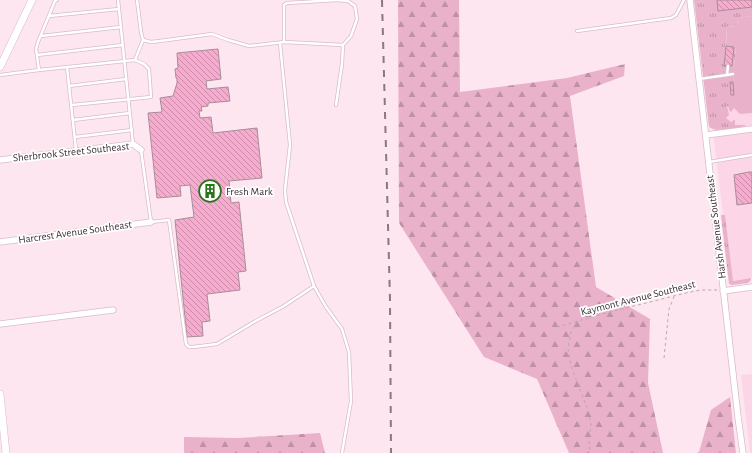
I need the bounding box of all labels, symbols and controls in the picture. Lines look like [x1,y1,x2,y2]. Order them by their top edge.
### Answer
street label: Sherbrook Street Southeast [12,140,130,164]
street label: Harsh Avenue Southeast [704,174,728,279]
building icon: Fresh Mark [197,178,223,204]
place label: Fresh Mark [226,186,273,197]
street label: Harcrest Avenue Southeast [17,218,133,245]
street label: Kaymont Avenue Southeast [580,278,697,318]

